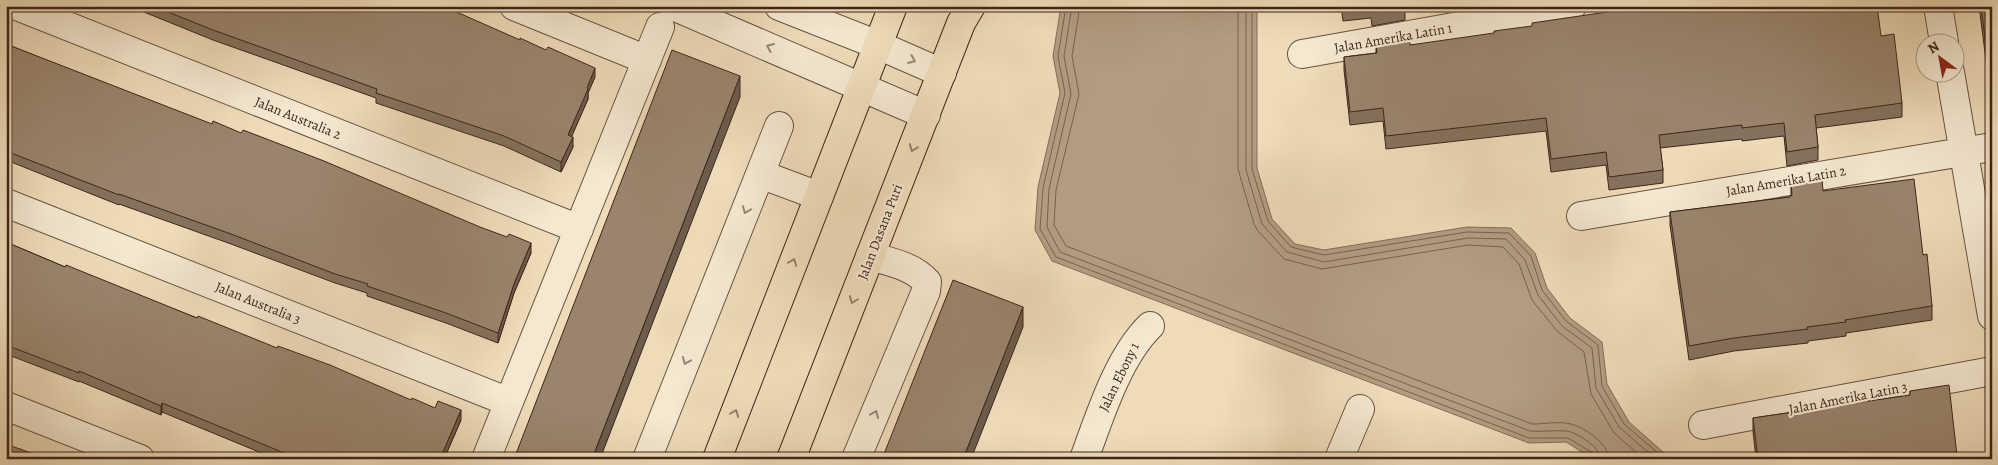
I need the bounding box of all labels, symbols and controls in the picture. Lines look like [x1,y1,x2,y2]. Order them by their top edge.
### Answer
street label: Jalan Amerika Latin 1 [1332,18,1454,58]
north arrow [1916,32,1966,82]
text: N [1924,37,1943,58]
one-way arrow [766,43,775,53]
one-way arrow [907,53,916,64]
street label: Jalan Australia 2 [252,92,344,144]
one-way arrow [908,144,918,152]
street label: Jalan Amerika Latin 2 [1725,161,1848,201]
street label: Jalan Dasana Puri [853,181,907,283]
one-way arrow [742,205,752,214]
one-way arrow [787,258,798,267]
street label: Jalan Australia 3 [212,277,304,329]
one-way arrow [849,295,859,303]
street label: Jalan Ebony 1 [1094,339,1144,415]
one-way arrow [682,356,692,365]
street label: Jalan Amerika Latin 3 [1787,377,1909,419]
one-way arrow [728,409,739,418]
one-way arrow [869,410,879,419]

